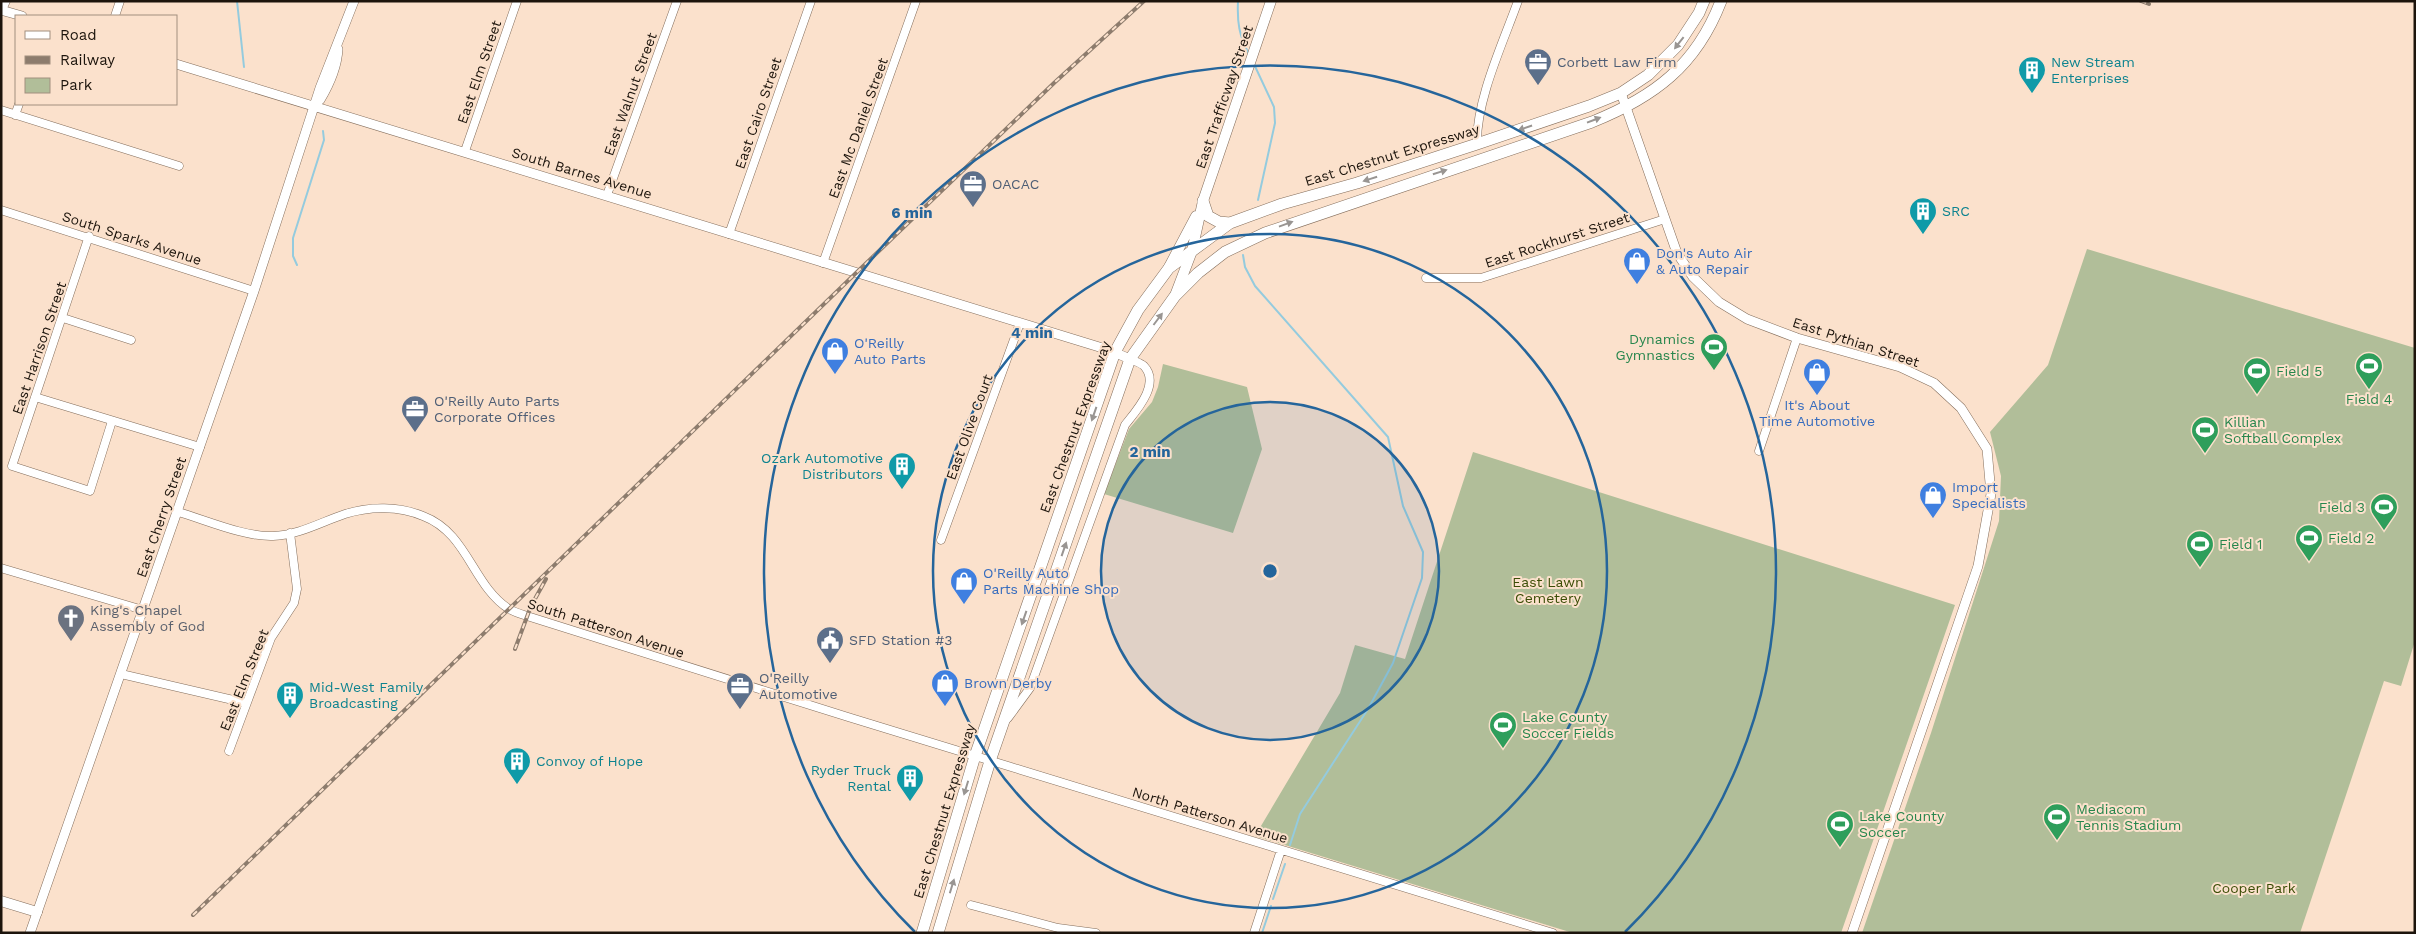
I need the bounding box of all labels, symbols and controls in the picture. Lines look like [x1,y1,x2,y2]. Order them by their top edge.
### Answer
legend [15,15,178,105]
street label: East Elm Street [454,18,504,126]
street label: East Trafficway Street [1192,23,1256,171]
text: Road [60,26,97,44]
street label: East Walnut Street [600,30,660,158]
one-way arrow [1674,36,1685,49]
office icon: Corbett Law Firm [1523,47,1553,86]
text: Railway [60,51,115,69]
place label: Corbett Law Firm [1557,54,1677,70]
place label: New Stream Enterprises [2051,54,2135,86]
street label: East Cairo Street [731,55,785,171]
street label: East Mc Daniel Street [825,55,891,201]
building icon: New Stream Enterprises [2017,55,2047,94]
text: Park [60,76,93,94]
one-way arrow [1587,116,1602,124]
street label: East Chestnut Expressway [1303,121,1482,189]
one-way arrow [1517,125,1532,132]
street label: South Barnes Avenue [510,144,654,202]
one-way arrow [1433,168,1448,176]
office icon: OACAC [958,169,988,208]
place label: OACAC [992,176,1039,192]
one-way arrow [1363,176,1378,183]
building icon: SRC [1908,196,1938,235]
place label: SRC [1942,203,1970,219]
text: 6 min [891,204,933,222]
street label: South Sparks Avenue [60,208,204,268]
street label: East Rockhurst Street [1483,209,1631,271]
one-way arrow [1279,220,1294,227]
place label: Don's Auto Air & Auto Repair [1656,245,1753,277]
shop icon: Don's Auto Air & Auto Repair [1622,246,1652,285]
street label: East Harrison Street [9,279,69,417]
one-way arrow [1153,312,1163,326]
street label: East Pythian Street [1791,314,1922,370]
text: 4 min [1011,324,1053,342]
place label: Dynamics Gymnastics [1616,331,1695,363]
sports icon: Dynamics Gymnastics [1699,332,1729,371]
place label: O'Reilly Auto Parts [854,335,926,367]
shop icon: O'Reilly Auto Parts [820,336,850,375]
street label: East Chestnut Expressway [1036,338,1114,515]
sports icon: Field 4 [2354,351,2384,390]
sports icon: Field 5 [2242,356,2272,395]
shop icon: It's About Time Automotive [1802,357,1832,396]
place label: Field 5 [2276,363,2322,379]
street label: East Olive Court [942,372,996,482]
place label: Field 4 [2346,391,2392,407]
place label: O'Reilly Auto Parts Corporate Offices [434,393,560,425]
office icon: O'Reilly Auto Parts Corporate Offices [400,394,430,433]
place label: It's About Time Automotive [1759,397,1875,429]
one-way arrow [1090,407,1097,422]
place label: Killian Softball Complex [2224,414,2341,446]
sports icon: Killian Softball Complex [2190,415,2220,454]
text: 2 min [1129,443,1171,461]
place label: Ozark Automotive Distributors [761,450,883,482]
building icon: Ozark Automotive Distributors [887,451,917,490]
street label: East Cherry Street [133,454,189,579]
place label: Import Specialists [1952,479,2026,511]
shop icon: Import Specialists [1918,480,1948,519]
sports icon: Field 3 [2369,492,2399,531]
place label: Field 3 [2319,499,2365,515]
sports icon: Field 2 [2294,523,2324,562]
sports icon: Field 1 [2185,529,2215,568]
place label: Field 2 [2328,530,2374,546]
place label: Field 1 [2219,536,2262,552]
one-way arrow [1060,541,1068,556]
centre of rings [1261,562,1279,580]
place label: O'Reilly Auto Parts Machine Shop [983,565,1119,597]
shop icon: O'Reilly Auto Parts Machine Shop [949,566,979,605]
park label: East Lawn Cemetery [1512,574,1584,606]
street label: South Patterson Avenue [526,595,686,661]
place label: King's Chapel Assembly of God [90,602,205,634]
church icon: King's Chapel Assembly of God [56,603,86,642]
one-way arrow [1019,610,1027,625]
public building icon: SFD Station #3 [815,625,845,664]
street label: East Elm Street [216,627,272,733]
place label: SFD Station #3 [849,632,952,648]
shop icon: Brown Derby [930,668,960,707]
place label: O'Reilly Automotive [759,670,838,702]
office icon: O'Reilly Automotive [725,671,755,710]
place label: Brown Derby [964,675,1052,691]
place label: Mid-West Family Broadcasting [309,679,424,711]
building icon: Mid-West Family Broadcasting [275,680,305,719]
place label: Lake County Soccer Fields [1522,709,1614,741]
sports icon: Lake County Soccer Fields [1488,710,1518,749]
street label: East Chestnut Expressway [910,721,978,900]
building icon: Convoy of Hope [502,746,532,785]
place label: Convoy of Hope [536,753,643,769]
place label: Ryder Truck Rental [811,762,892,794]
building icon: Ryder Truck Rental [895,763,925,802]
one-way arrow [961,781,969,796]
street label: North Patterson Avenue [1130,784,1290,846]
place label: Mediacom Tennis Stadium [2076,801,2181,833]
sports icon: Mediacom Tennis Stadium [2042,802,2072,841]
place label: Lake County Soccer [1859,808,1945,840]
sports icon: Lake County Soccer [1825,809,1855,848]
one-way arrow [949,878,957,893]
park label: Cooper Park [2212,880,2296,896]

